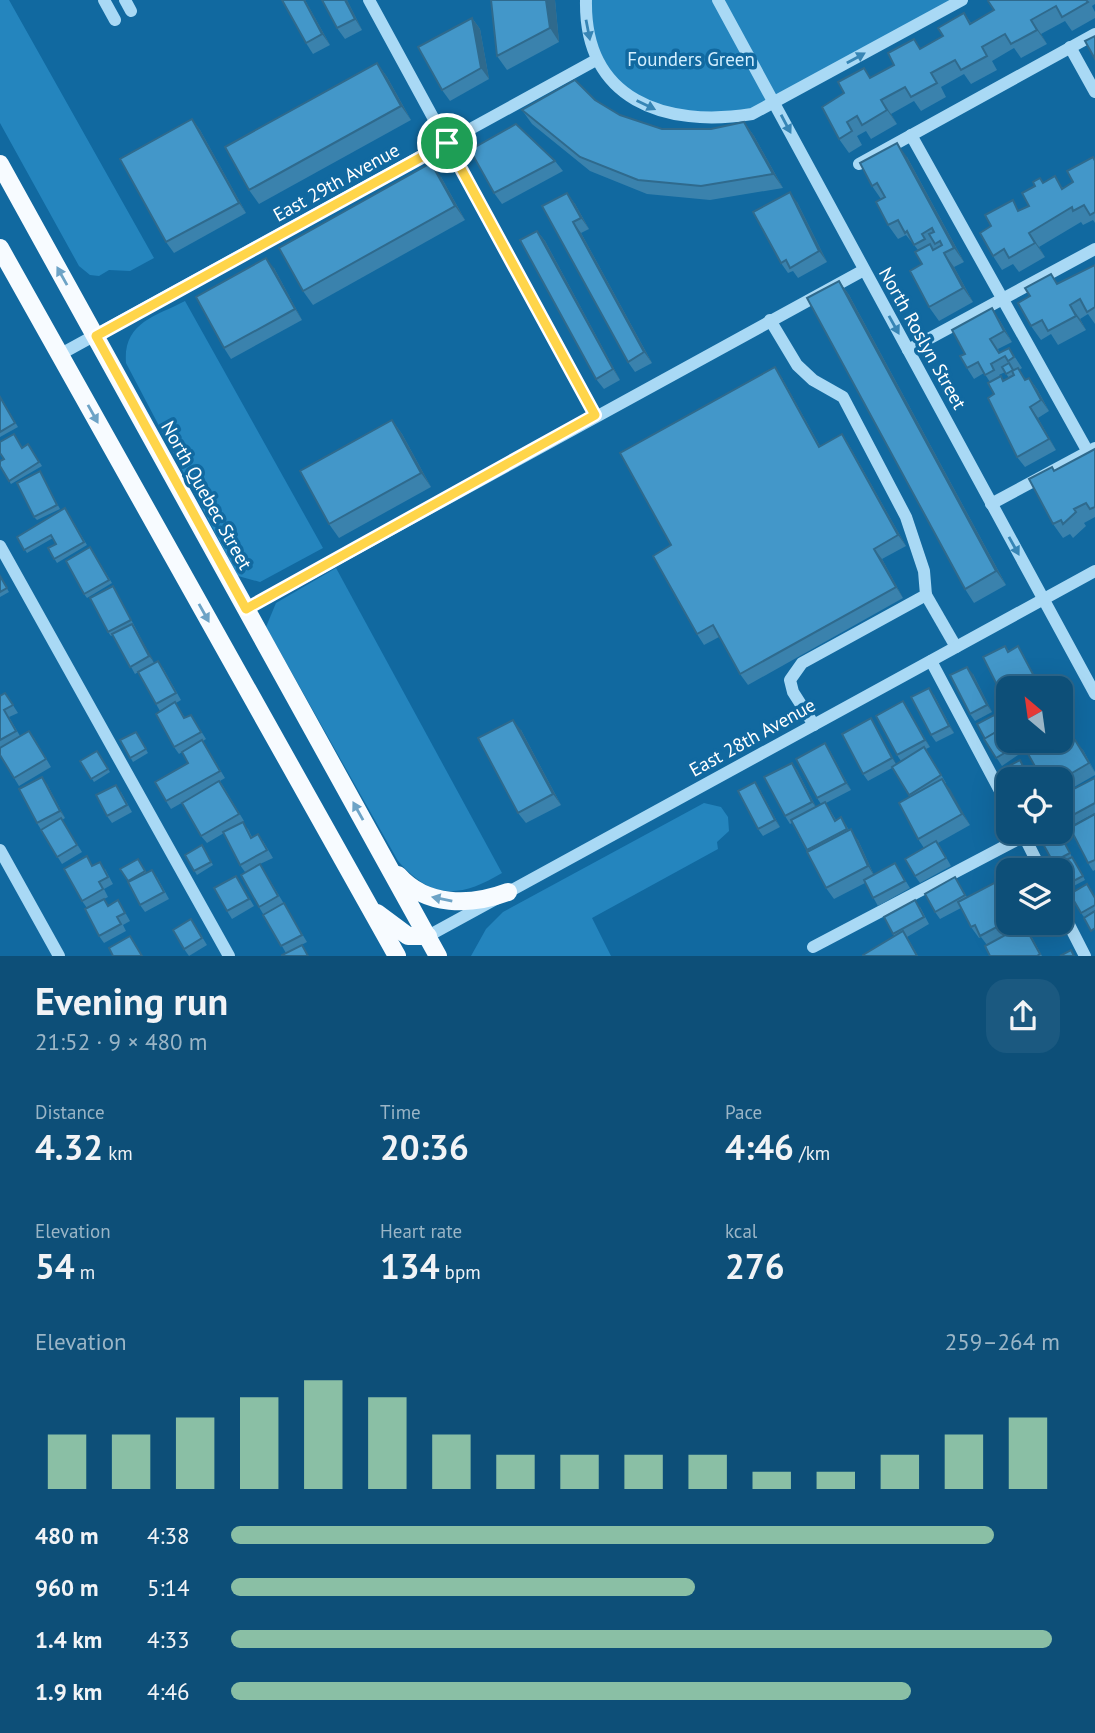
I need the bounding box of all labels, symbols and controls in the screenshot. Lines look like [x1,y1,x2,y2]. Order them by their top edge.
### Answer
one-way arrow [583,19,594,41]
park label: Founders Green [627,47,755,71]
one-way arrow [846,52,866,64]
one-way arrow [636,98,656,110]
pin [417,113,477,173]
one-way arrow [780,115,792,135]
icon: arrive [428,124,466,162]
street label: East 29th Avenue [269,137,403,227]
street label: North Roslyn Street [874,263,972,414]
one-way arrow [56,267,68,286]
one-way arrow [888,315,900,335]
one-way arrow [87,405,99,424]
street label: North Quebec Street [156,416,258,574]
one-way arrow [1008,537,1020,556]
one-way arrow [198,603,210,623]
north arrow [996,676,1073,752]
map controls [996,676,1073,935]
street label: East 28th Avenue [685,692,819,782]
button: locate [996,767,1073,844]
one-way arrow [352,801,364,820]
button: layers [996,858,1073,935]
one-way arrow [431,893,453,904]
text: Evening run [35,976,228,1025]
button: share [986,979,1060,1053]
text: 21:52 · 9 × 480 m [35,1027,207,1056]
text: Distance [35,1100,105,1124]
text: Time [380,1100,421,1124]
text: Pace [725,1100,762,1124]
text: 4.32 [35,1124,103,1170]
text: 20:36 [380,1124,469,1170]
text: 4:46 [725,1124,794,1170]
text: km [103,1141,133,1165]
text: /km [794,1141,830,1165]
text: Elevation [35,1219,111,1243]
text: Heart rate [380,1219,462,1243]
text: kcal [725,1219,757,1243]
text: 54 [35,1243,75,1289]
text: 134 [380,1243,440,1289]
text: 276 [725,1243,785,1289]
text: m [75,1260,95,1284]
text: bpm [440,1260,481,1284]
text: Elevation [35,1327,127,1356]
text: 259–264 m [945,1327,1060,1356]
text: 480 m [35,1521,98,1550]
text: 4:38 [147,1521,190,1550]
text: 960 m [35,1573,98,1602]
text: 5:14 [147,1573,190,1602]
text: 1.4 km [35,1625,102,1654]
text: 4:33 [147,1625,190,1654]
text: 1.9 km [35,1677,102,1706]
text: 4:46 [147,1677,190,1706]

